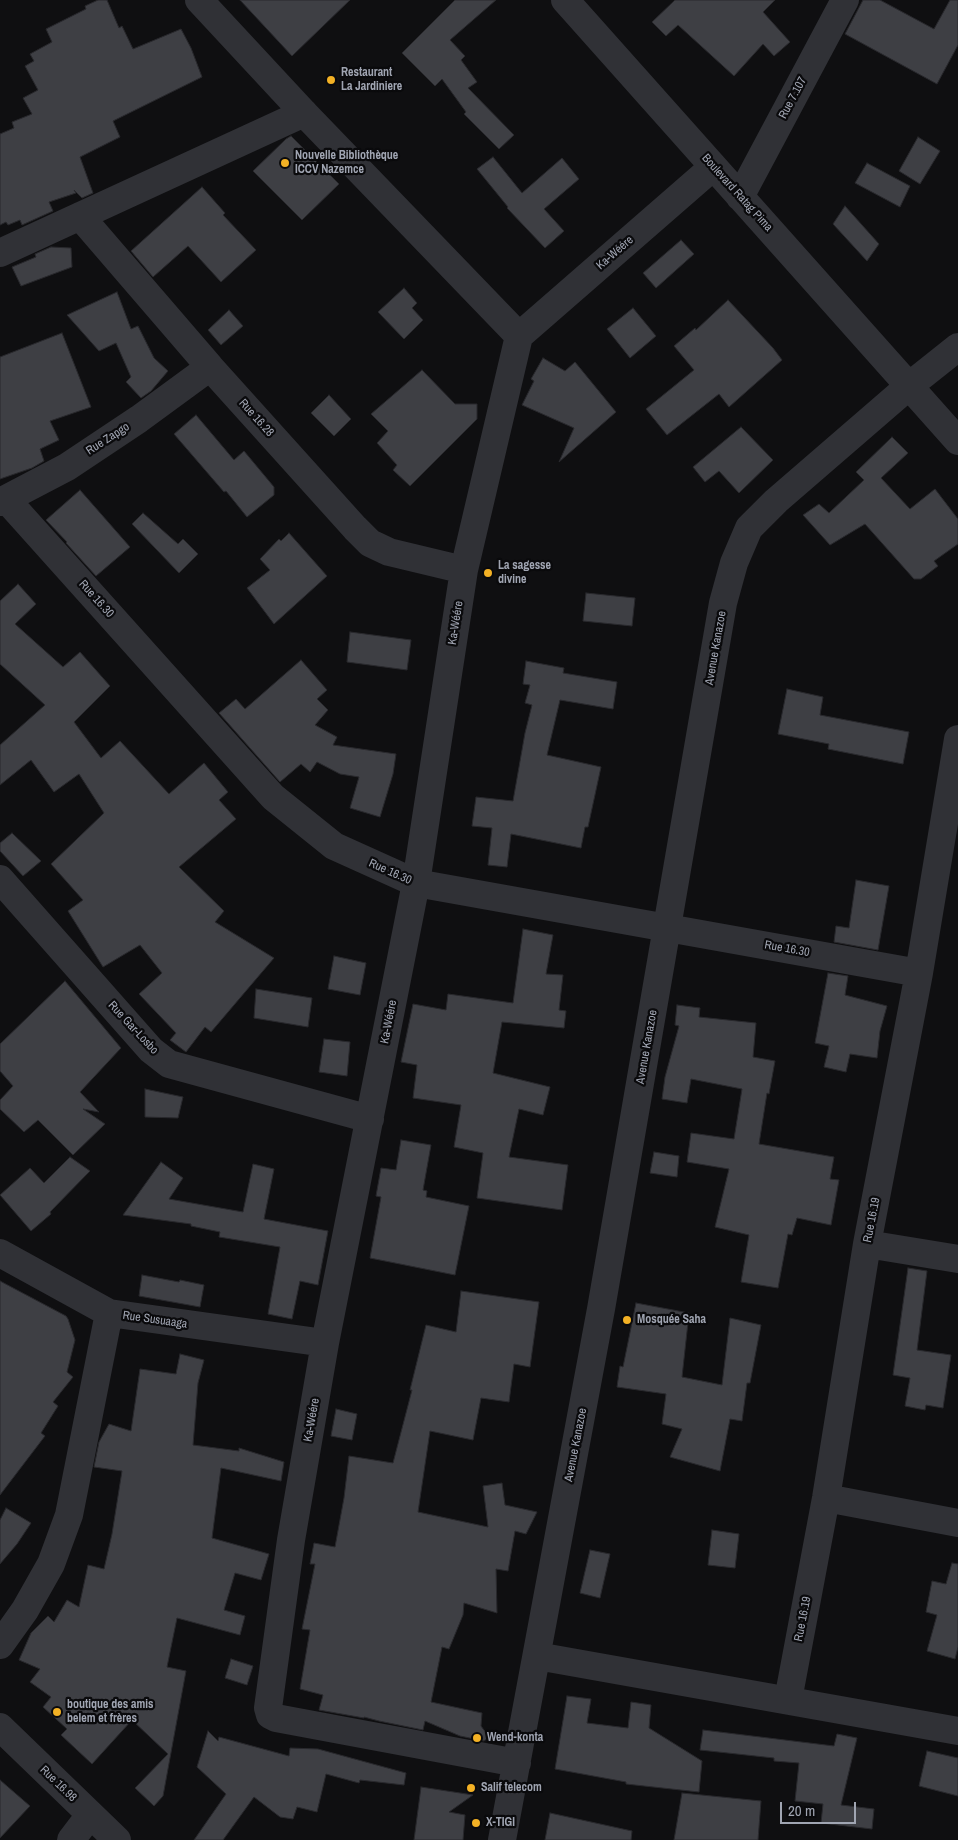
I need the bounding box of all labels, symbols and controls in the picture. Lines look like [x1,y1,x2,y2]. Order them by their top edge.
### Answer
place label: Restaurant La Jardiniere [341,66,402,94]
marker: Restaurant La Jardiniere [325,74,337,86]
street label: Rue 7.107 [776,75,810,121]
place label: Nouvelle Bibliothèque ICCV Nazemce [295,149,398,177]
street label: Boulevard Ratag Pima [699,151,775,235]
marker: Nouvelle Bibliothèque ICCV Nazemce [279,157,291,169]
street label: Ka-Wéére [594,233,636,273]
street label: Rue 16.28 [235,396,277,440]
street label: Rue Zapgo [84,420,132,458]
place label: La sagesse divine [498,559,551,587]
marker: La sagesse divine [482,567,494,579]
street label: Rue 16.30 [75,577,117,621]
street label: Ka-Wéére [445,600,467,646]
street label: Avenue Kanazoe [702,610,730,686]
street label: Rue 16.30 [366,856,414,888]
street label: Rue 16.30 [763,938,811,960]
street label: Rue Gar-Losbo [105,998,161,1058]
street label: Ka-Wéére [378,999,400,1045]
street label: Avenue Kanazoe [633,1009,661,1085]
street label: Rue 16.19 [861,1196,883,1244]
street label: Rue Susuaaga [122,1308,188,1332]
place label: Mosquée Saha [637,1313,706,1327]
marker: Mosquée Saha [621,1314,633,1326]
street label: Ka-Wéére [301,1397,323,1443]
street label: Avenue Kanazoe [562,1407,590,1483]
street label: Rue 16.19 [792,1595,814,1643]
place label: boutique des amis belem et frères [67,1698,153,1726]
marker: boutique des amis belem et frères [51,1706,63,1718]
place label: Wend-konta [487,1731,543,1745]
marker: Wend-konta [471,1732,483,1744]
street label: Rue 16.98 [37,1763,79,1805]
place label: Salif telecom [481,1781,542,1795]
marker: Salif telecom [465,1782,477,1794]
scale bar [783,1792,859,1824]
text: 20 m [788,1800,815,1821]
place label: X-TIGI [486,1816,515,1830]
marker: X-TIGI [470,1817,482,1829]

